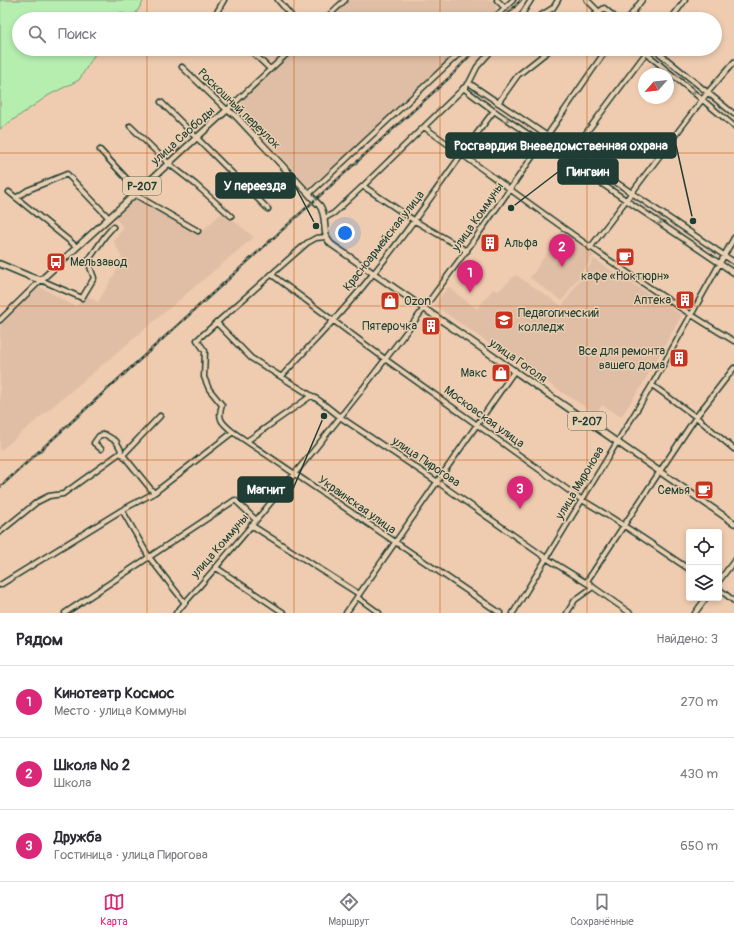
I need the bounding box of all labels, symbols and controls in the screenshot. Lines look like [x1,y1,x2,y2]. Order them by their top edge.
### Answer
search box [12,12,722,56]
icon: search [26,23,48,45]
text: Поиск [58,25,97,44]
street label: Роскошный переулок [194,66,284,152]
north arrow [638,68,674,104]
one-way arrow [688,87,696,94]
street label: улица Свободы [147,103,218,169]
one-way arrow [502,114,509,122]
callout: Росгвардия Вневедомственная охрана [446,133,676,158]
text: Росгвардия Вневедомственная охрана [454,138,668,154]
callout: Пингвин [558,159,618,184]
text: Пингвин [566,164,610,180]
callout: У переезда [216,173,295,198]
road number: Р-207 [123,177,161,195]
text: У переезда [224,178,286,194]
street label: улица Коммуны [448,180,507,255]
street label: Красноармейская улица [340,187,428,294]
one-way arrow [655,217,662,225]
your location [335,223,355,243]
building icon: Альфа [479,232,501,254]
pin: 2 [549,234,575,267]
place label: Альфа [504,236,538,251]
cafe icon: кафе «Ноктюрн» [614,246,636,268]
bus stop icon: Мельзавод [45,251,67,273]
place label: Мельзавод [70,255,128,270]
pin: 1 [457,260,483,293]
place label: кафе «Ноктюрн» [581,269,669,284]
building icon: Аптека [674,289,696,311]
shop icon: Ozon [379,290,401,312]
place label: Аптека [633,293,671,308]
place label: Ozon [404,294,431,309]
place label: Педагогический колледж [518,306,599,335]
school or university icon: Педагогический колледж [493,309,515,331]
building icon: Пятерочка [420,315,442,337]
place label: Пятерочка [362,319,417,334]
street label: улица Гоголя [485,335,550,387]
place label: Все для ремонта вашего дома [578,344,665,373]
building icon: Все для ремонта вашего дома [668,347,690,369]
shop icon: Макс [490,362,512,384]
place label: Макс [460,366,487,381]
street label: Московская улица [441,383,527,451]
road number: Р-207 [568,412,606,430]
street label: улица Пирогова [388,433,463,491]
street label: улица Миронова [552,443,608,523]
street label: Украинская улица [315,472,399,538]
pin: 3 [507,476,533,509]
callout: Магнит [238,477,293,502]
cafe icon: Семья [693,479,715,501]
text: Магнит [247,482,286,498]
place label: Семья [658,483,690,498]
street label: улица Коммуны [187,511,252,582]
map controls [686,529,722,601]
button: locate [686,529,722,565]
button: layers [686,565,722,601]
text: Рядом [16,629,63,650]
text: Найдено: 3 [656,631,718,647]
text: Кинотеатр Космос [54,684,174,703]
text: 1 [26,694,32,710]
text: 270 m [681,694,718,710]
text: Место · улица Коммуны [54,703,187,719]
text: Школа № 2 [54,756,130,775]
text: 2 [25,766,33,782]
text: 430 m [680,766,718,782]
text: Школа [54,775,91,791]
text: Дружба [54,828,102,847]
text: 3 [25,838,33,854]
text: 650 m [680,838,718,854]
text: Гостиница · улица Пирогова [54,847,208,863]
tab: Карта [100,891,128,928]
tab: Маршрут [328,891,370,928]
tab: Сохранённые [570,891,634,928]

